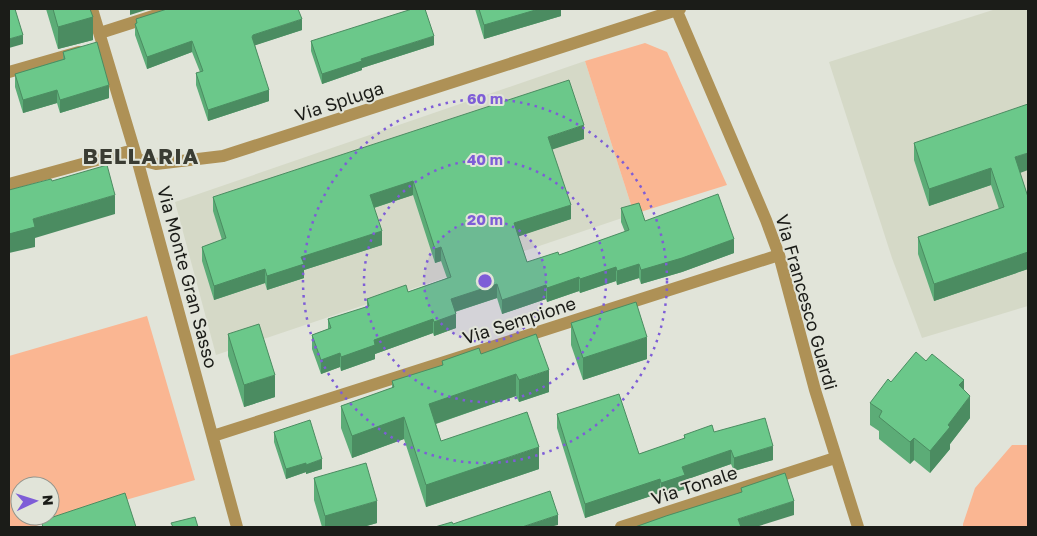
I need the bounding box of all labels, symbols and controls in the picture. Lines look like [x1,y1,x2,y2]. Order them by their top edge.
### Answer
street label: Via Spluga [292,76,386,126]
text: 60 m [467,89,503,107]
district label: BELLARIA [83,142,199,169]
text: 40 m [467,150,503,168]
street label: Via Monte Gran Sasso [153,183,223,371]
text: 20 m [467,210,503,228]
street label: Via Francesco Guardi [771,212,843,392]
centre of rings [476,272,494,290]
street label: Via Sempione [460,291,578,349]
street label: Via Tonale [648,461,740,509]
north arrow [10,476,60,526]
text: N [40,494,57,506]

